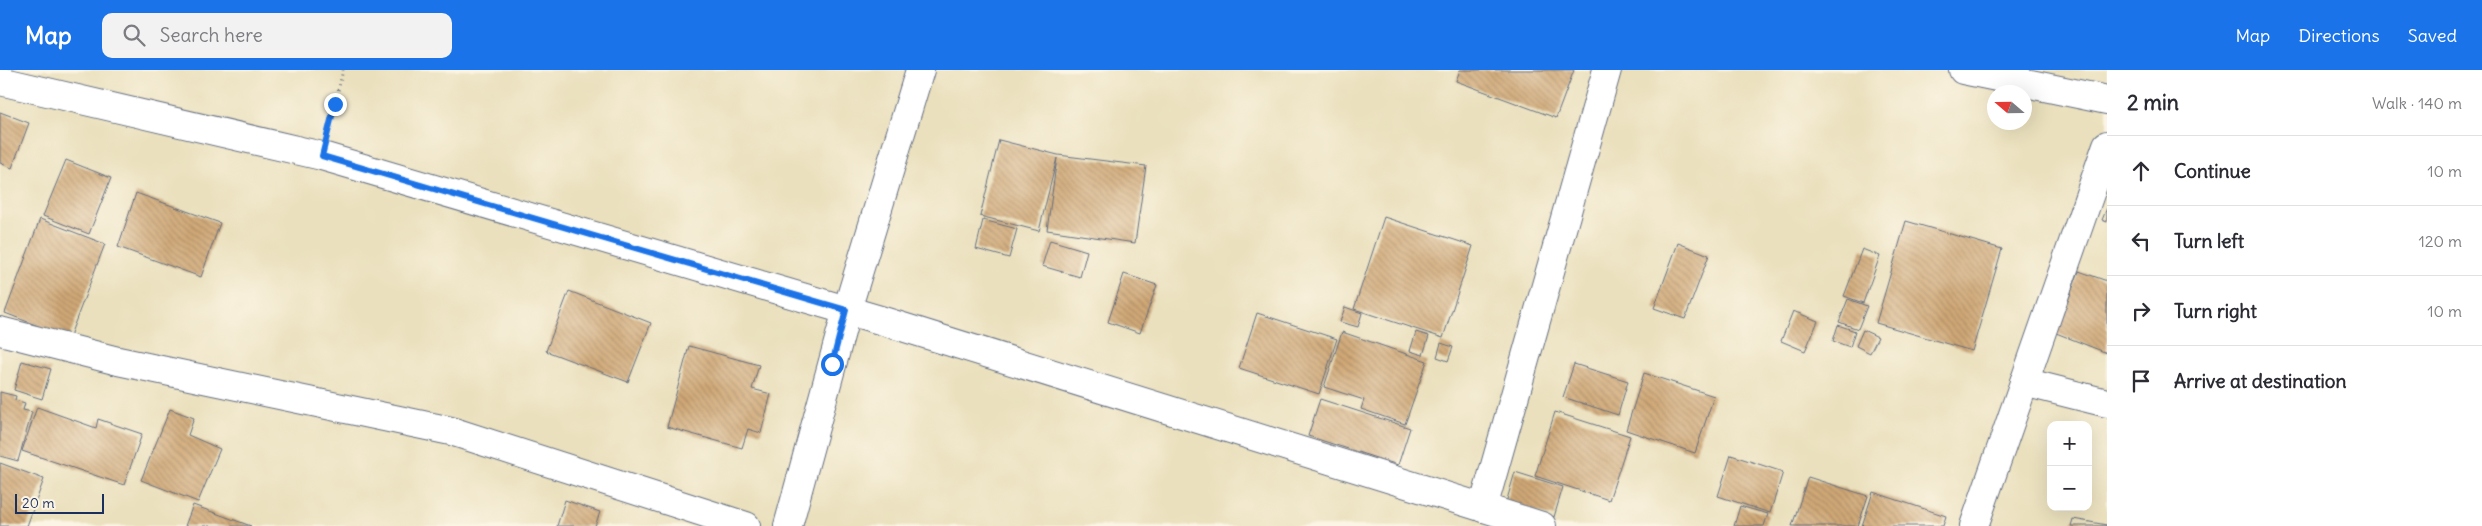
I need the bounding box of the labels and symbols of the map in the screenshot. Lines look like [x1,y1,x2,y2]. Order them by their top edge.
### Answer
north arrow [1987,85,2032,130]
route end [324,93,347,116]
route start [821,353,844,376]
scale bar [15,491,104,514]

